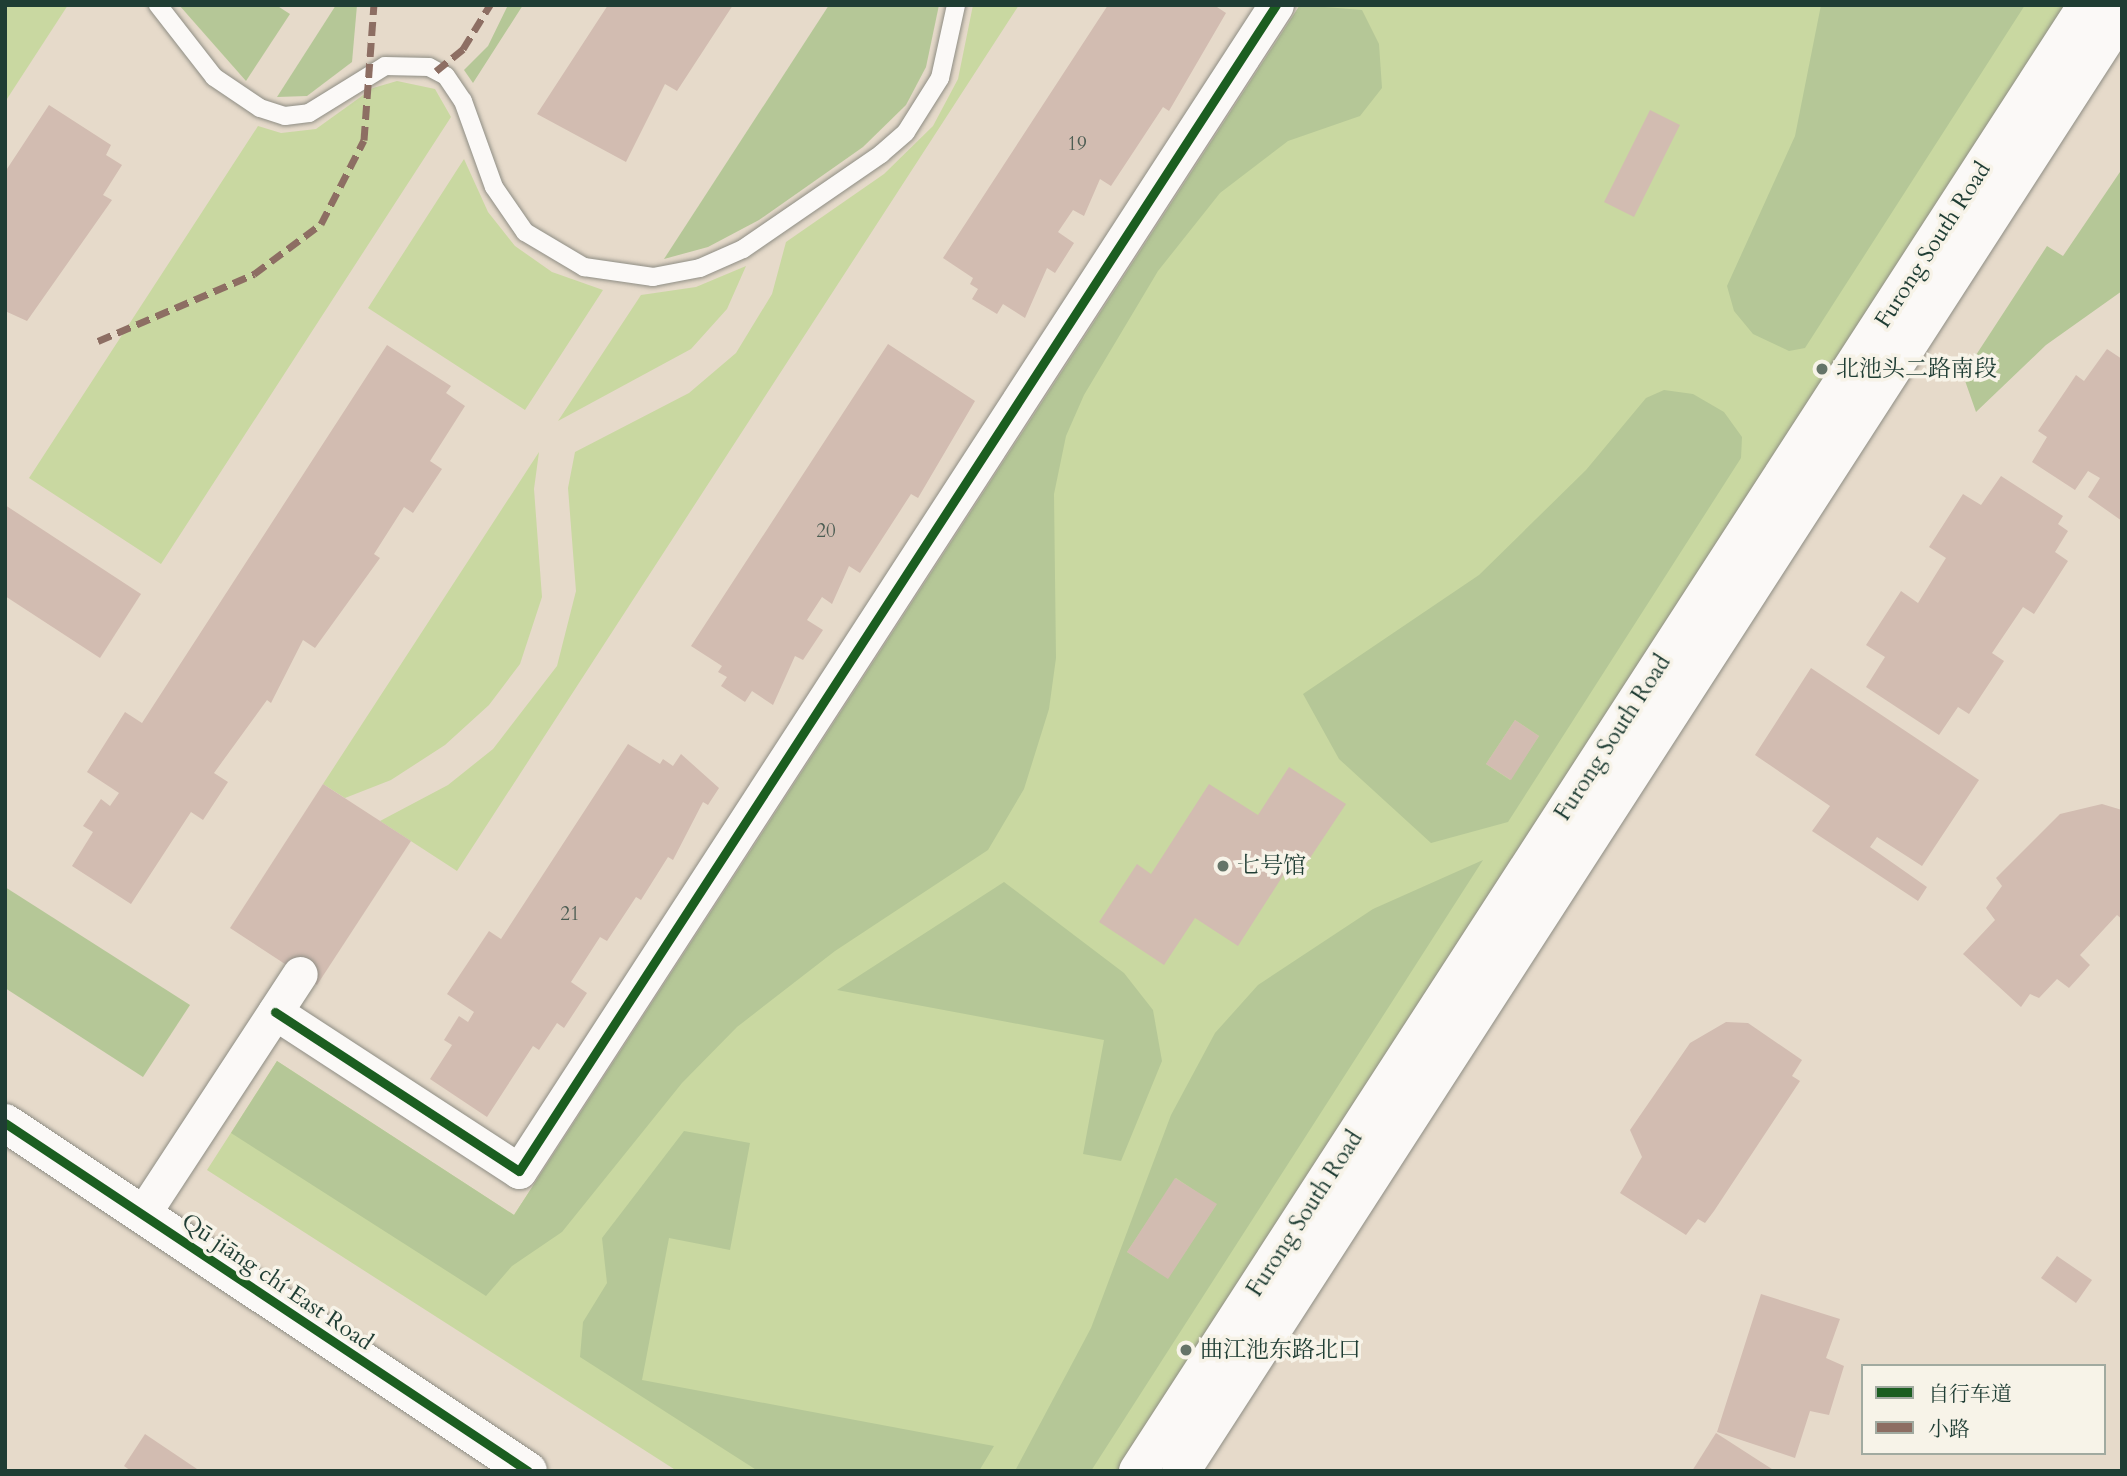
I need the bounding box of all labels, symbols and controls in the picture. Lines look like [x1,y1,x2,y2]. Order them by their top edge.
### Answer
house number: 19 [1067,134,1087,156]
street label: Furong South Road [1869,157,1997,333]
place label: 北池头二路南段 [1836,355,1997,383]
marker: 北池头二路南段 [1814,361,1830,377]
house number: 20 [816,521,836,543]
street label: Furong South Road [1549,650,1677,826]
place label: 七号馆 [1237,852,1306,880]
marker: 七号馆 [1215,858,1231,874]
house number: 21 [560,904,580,926]
street label: Furong South Road [1241,1126,1369,1302]
street label: Qū jiāng chí East Road [176,1208,378,1356]
place label: 曲江池东路北口 [1200,1336,1361,1364]
marker: 曲江池东路北口 [1178,1342,1194,1358]
legend [1861,1364,2106,1455]
text: 自行车道 [1928,1380,2012,1409]
text: 小路 [1928,1415,1970,1444]

